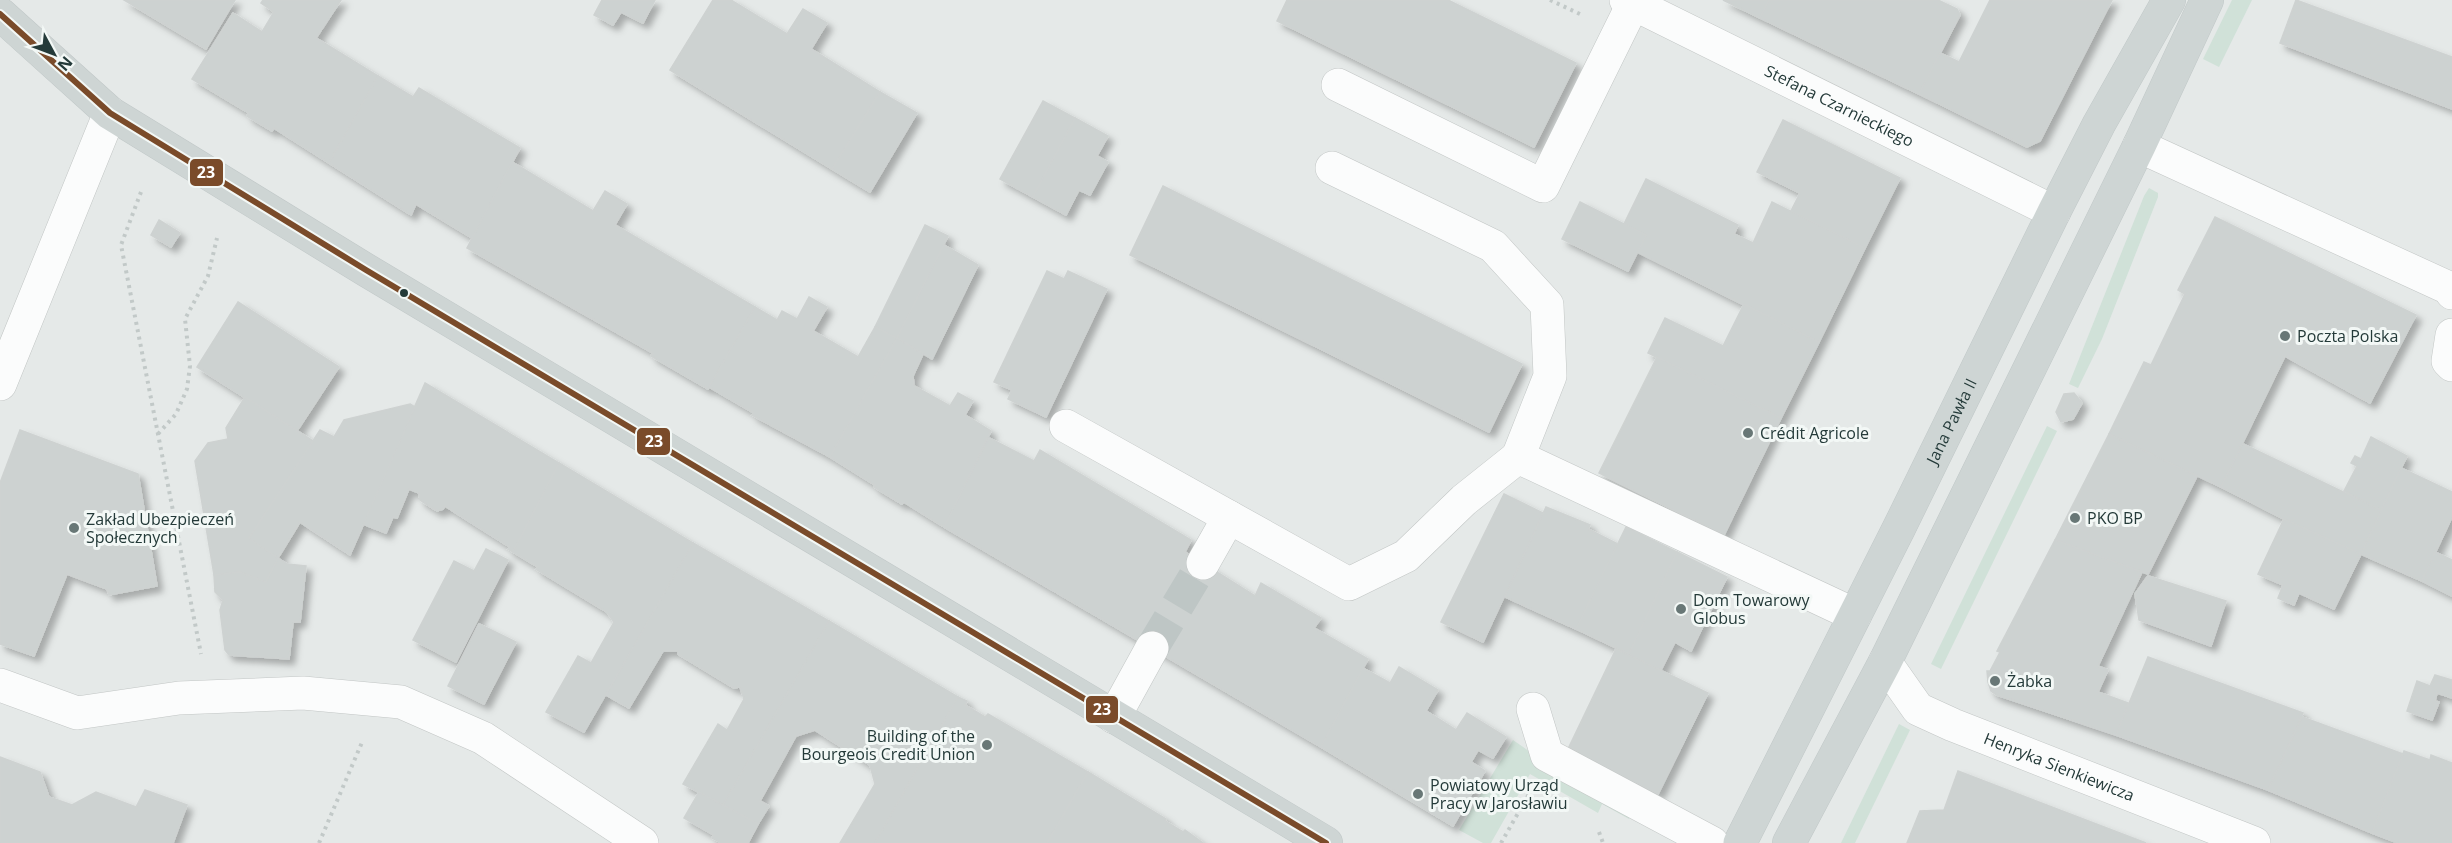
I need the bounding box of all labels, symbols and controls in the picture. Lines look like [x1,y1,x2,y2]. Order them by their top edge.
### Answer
north arrow [24,24,84,84]
text: N [53,52,78,76]
street label: Stefana Czarnieckiego [1761,59,1918,152]
line badge: 23 [189,158,224,187]
text: 23 [197,161,215,183]
unlabelled marker [398,287,410,299]
place label: Poczta Polska [2297,325,2398,347]
marker: Poczta Polska [2278,329,2292,343]
street label: Jana Pawła II [1920,374,1982,469]
place label: Crédit Agricole [1760,422,1869,444]
marker: Crédit Agricole [1741,426,1755,440]
line badge: 23 [636,427,671,456]
text: 23 [645,430,663,452]
place label: PKO BP [2087,507,2143,529]
place label: Zakład Ubezpieczeń Społecznych [86,508,234,548]
marker: PKO BP [2068,511,2082,525]
marker: Zakład Ubezpieczeń Społecznych [67,521,81,535]
place label: Dom Towarowy Globus [1693,589,1810,629]
marker: Dom Towarowy Globus [1674,602,1688,616]
place label: Żabka [2007,670,2052,692]
marker: Żabka [1988,674,2002,688]
line badge: 23 [1085,695,1119,724]
text: 23 [1093,698,1111,720]
place label: Building of the Bourgeois Credit Union [801,725,975,765]
street label: Henryka Sienkiewicza [1981,727,2138,806]
marker: Building of the Bourgeois Credit Union [980,738,994,752]
place label: Powiatowy Urząd Pracy w Jarosławiu [1430,774,1568,814]
marker: Powiatowy Urząd Pracy w Jarosławiu [1411,787,1425,801]

